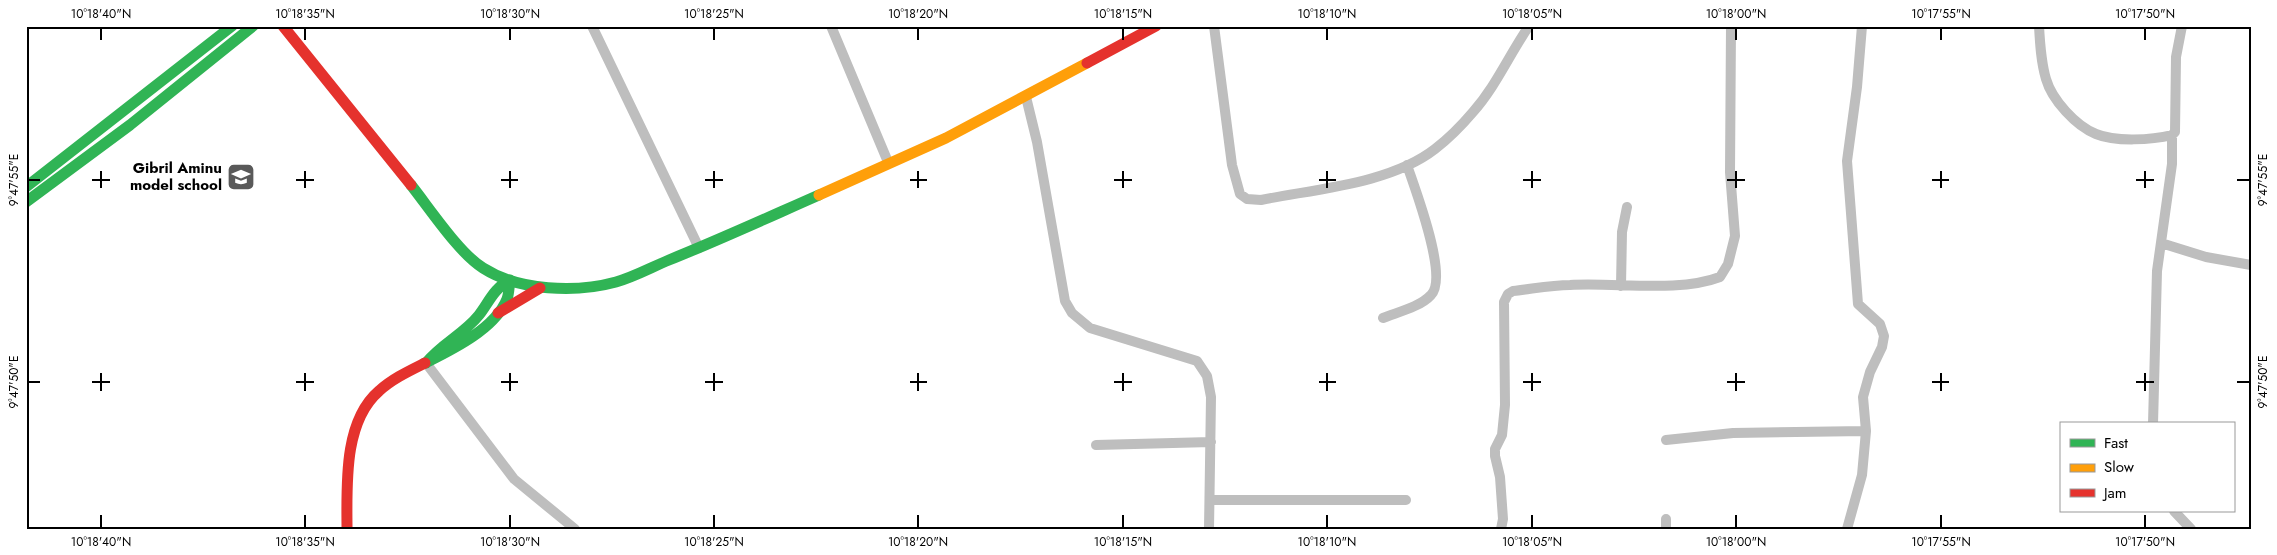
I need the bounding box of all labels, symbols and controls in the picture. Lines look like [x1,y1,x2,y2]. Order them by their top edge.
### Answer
text: 10°18'40"N [71,5,131,23]
text: 10°18'35"N [275,5,335,23]
text: 10°18'30"N [480,5,540,23]
text: 10°18'25"N [684,5,744,23]
text: 10°18'20"N [888,5,948,23]
text: 10°18'15"N [1094,5,1152,23]
text: 10°18'10"N [1298,5,1356,23]
text: 10°18'05"N [1502,5,1562,23]
text: 10°18'00"N [1706,5,1766,23]
text: 10°17'55"N [1911,5,1971,23]
text: 10°17'50"N [2115,5,2175,23]
text: 9°47'55"E [5,154,23,206]
text: 9°47'55"E [2254,154,2272,206]
place label: Gibril Aminu model school [130,157,222,196]
school or university icon: Gibril Aminu model school [226,162,256,192]
text: 9°47'50"E [5,355,23,409]
text: 9°47'50"E [2254,355,2272,409]
legend [2060,422,2234,512]
text: Fast [2104,432,2128,454]
text: Slow [2104,456,2135,478]
text: Jam [2102,482,2127,504]
text: 10°18'40"N [71,533,131,551]
text: 10°18'35"N [275,533,335,551]
text: 10°18'30"N [480,533,540,551]
text: 10°18'25"N [684,533,744,551]
text: 10°18'20"N [888,533,948,551]
text: 10°18'15"N [1094,533,1152,551]
text: 10°18'10"N [1298,533,1356,551]
text: 10°18'05"N [1502,533,1562,551]
text: 10°18'00"N [1706,533,1766,551]
text: 10°17'55"N [1911,533,1971,551]
text: 10°17'50"N [2115,533,2175,551]

